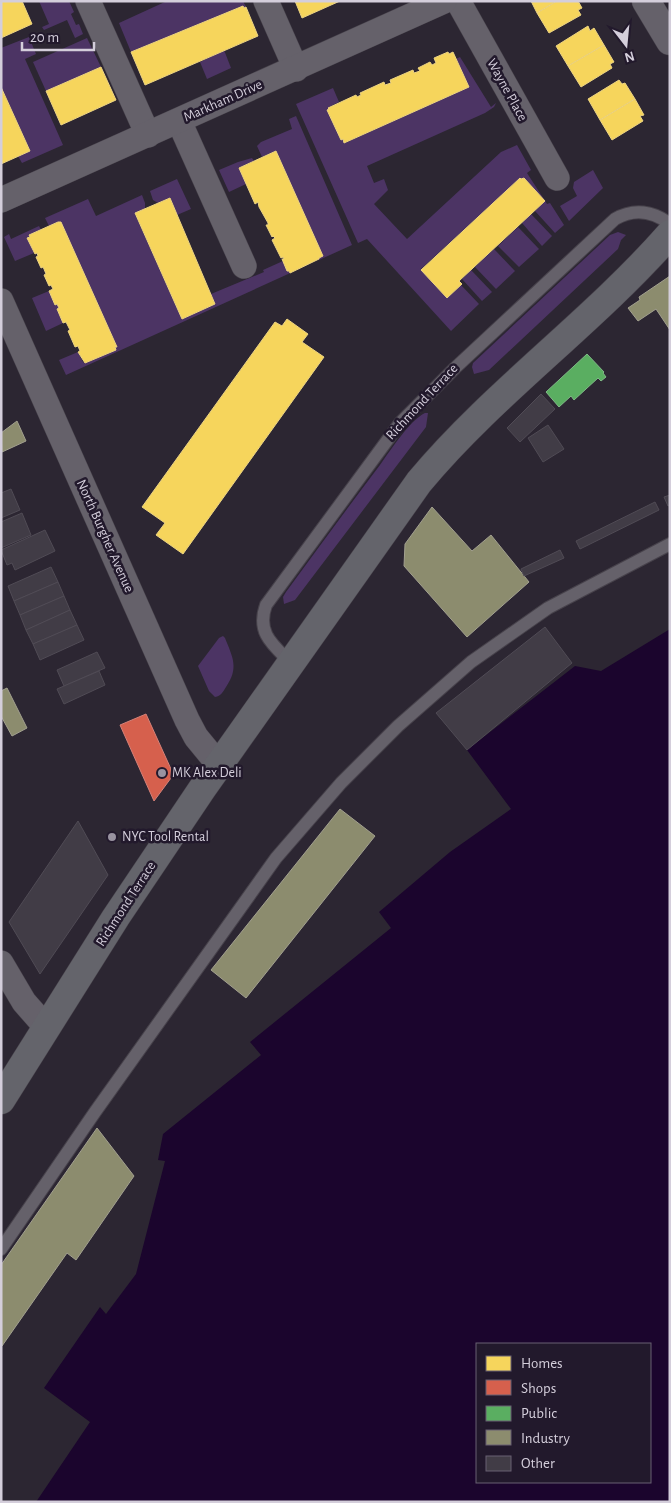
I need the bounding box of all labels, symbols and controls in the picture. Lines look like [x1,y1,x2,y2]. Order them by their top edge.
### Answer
scale bar [22,20,95,52]
north arrow [601,20,651,70]
text: 20 m [30,30,59,45]
text: N [623,48,636,65]
street label: Wayne Place [484,56,530,124]
street label: Markham Drive [182,77,264,125]
street label: Richmond Terrace [383,361,461,443]
street label: North Burgher Avenue [74,478,136,594]
place label: MK Alex Deli [172,766,242,780]
marker: MK Alex Deli [156,767,168,779]
place label: NYC Tool Rental [122,830,209,844]
marker: NYC Tool Rental [106,831,118,843]
street label: Richmond Terrace [93,859,159,949]
legend [476,1343,651,1483]
text: Homes [521,1356,563,1371]
text: Shops [521,1381,556,1396]
text: Public [521,1406,557,1421]
text: Industry [521,1431,570,1446]
text: Other [521,1456,555,1471]

